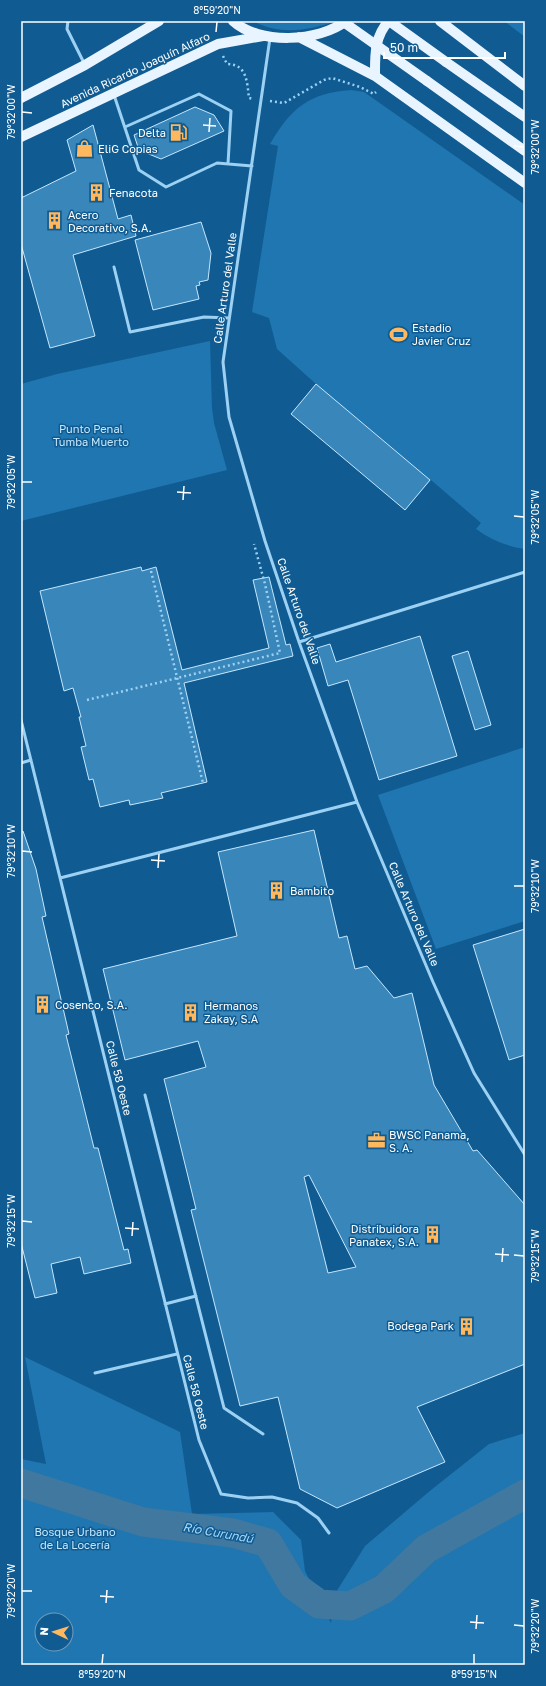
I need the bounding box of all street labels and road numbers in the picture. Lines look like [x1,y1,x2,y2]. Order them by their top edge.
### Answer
street label: Avenida Ricardo Joaquín Alfaro [58,29,212,110]
street label: Calle Arturo del Valle [210,232,239,344]
street label: Calle Arturo del Valle [275,556,324,666]
street label: Calle Arturo del Valle [387,860,442,968]
street label: Calle 58 Oeste [104,1039,135,1117]
street label: Calle 58 Oeste [181,1353,212,1431]

